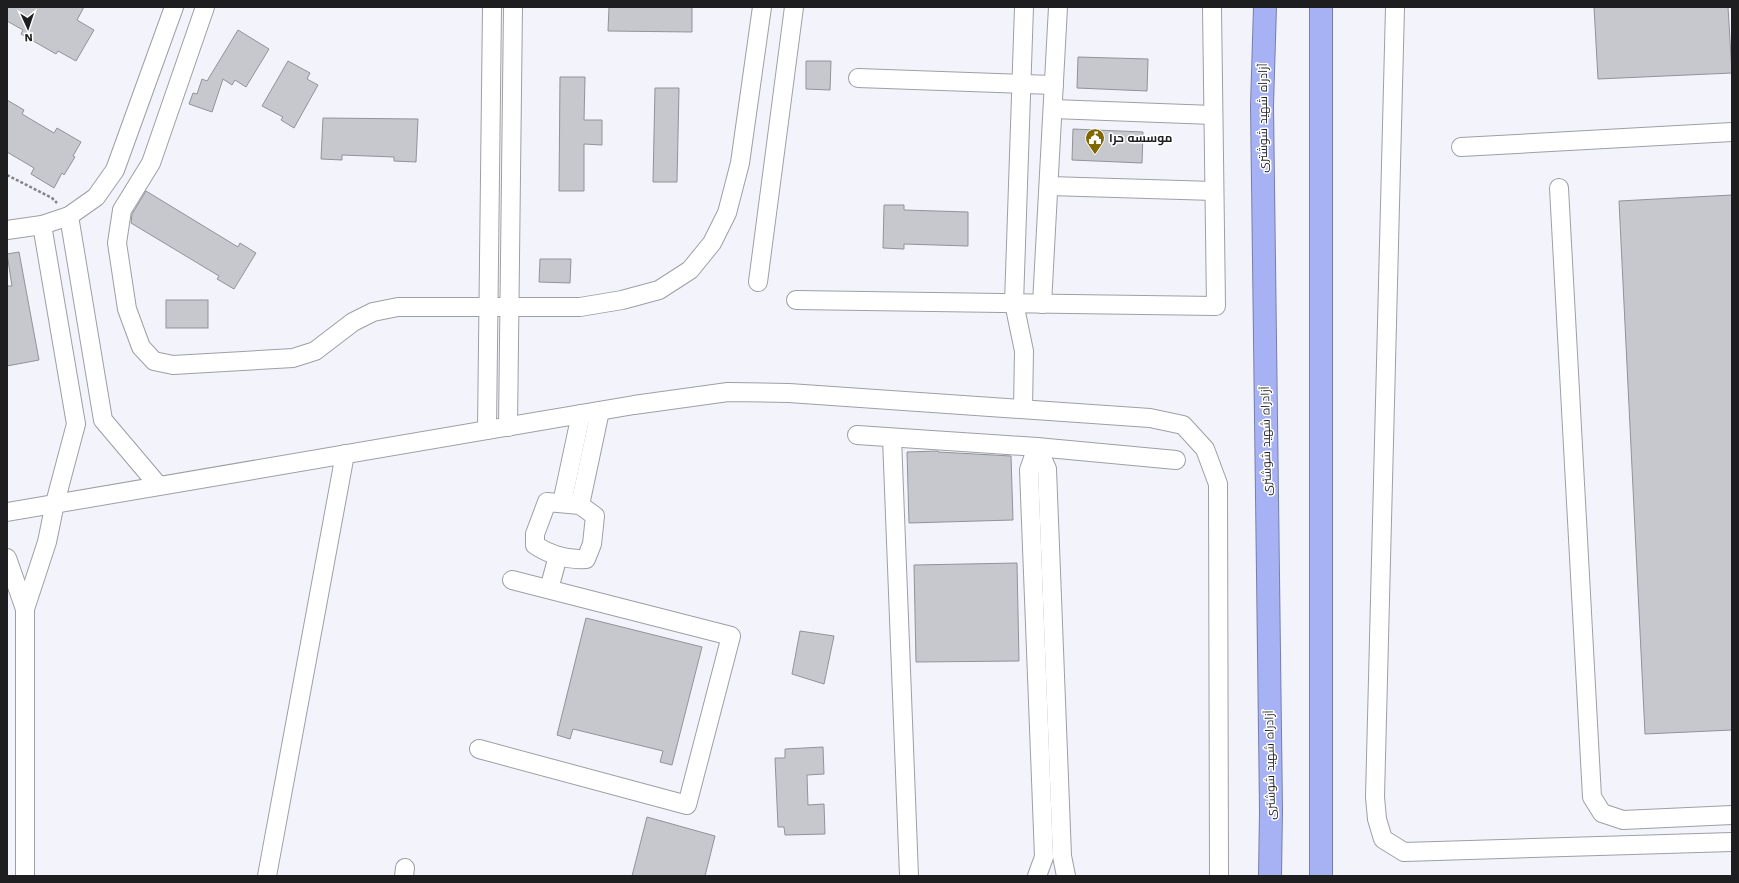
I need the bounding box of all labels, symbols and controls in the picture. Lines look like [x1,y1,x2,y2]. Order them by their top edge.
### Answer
north arrow [8,8,48,48]
text: N [24,31,33,44]
street label: آزادراه شهید شوشتری [1256,63,1270,173]
public building icon: موسسه حرا [1084,127,1106,155]
place label: موسسه حرا [1109,131,1173,146]
street label: آزادراه شهید شوشتری [1258,385,1274,496]
street label: آزادراه شهید شوشتری [1262,709,1278,820]

